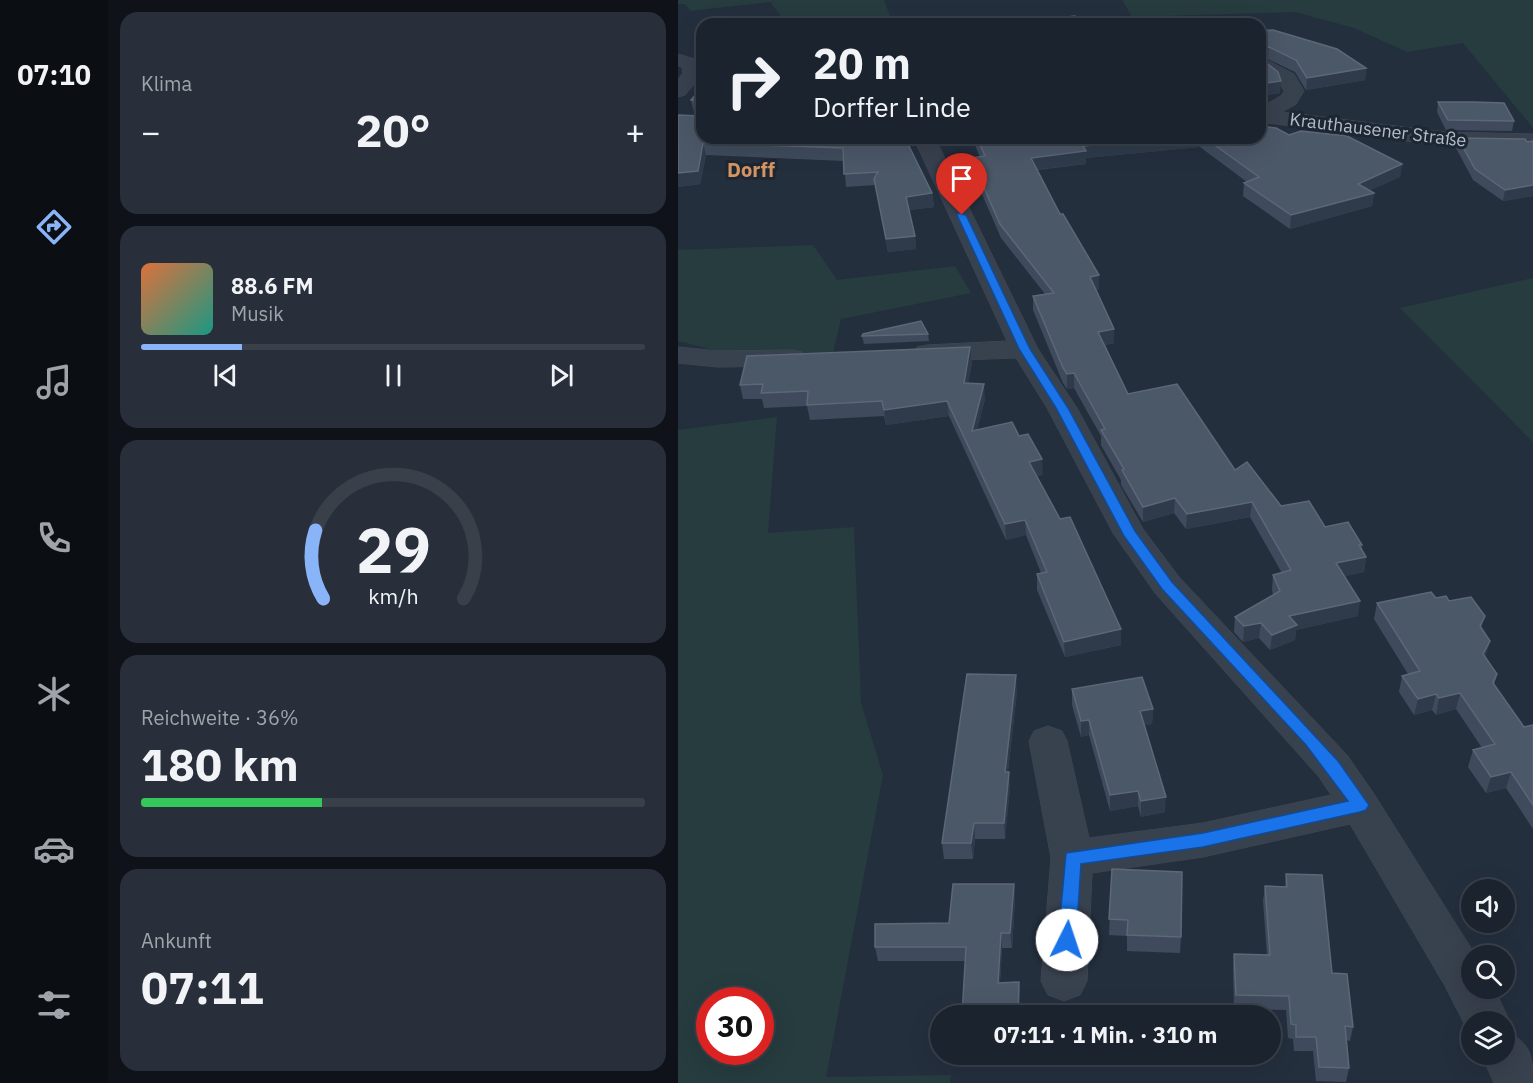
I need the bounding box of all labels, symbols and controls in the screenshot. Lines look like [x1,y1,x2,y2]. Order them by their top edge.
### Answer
text: 20 m [813,36,911,91]
icon: right [714,42,792,120]
text: 07:10 [17,57,91,92]
text: Klima [141,70,192,97]
text: Dorffer Linde [813,89,971,124]
text: 20° [355,101,431,159]
street label: Krauthausener Straße [1288,107,1468,152]
text: − [141,110,161,153]
text: + [625,110,645,153]
pin [936,153,987,215]
district label: Dorff [727,156,775,183]
icon: arrive [945,162,978,195]
icon: directions [33,206,75,248]
text: 88.6 FM [231,271,314,300]
text: Musik [231,300,284,327]
icon: previous [209,359,242,392]
icon: pause [377,359,410,392]
icon: next [545,359,578,392]
icon: music [33,361,75,403]
text: 29 [356,509,430,590]
icon: phone [33,517,75,559]
text: km/h [368,582,418,610]
icon: climate [33,673,75,715]
text: Reichweite · 36% [141,704,298,731]
text: 180 km [141,735,299,793]
icon: car [33,828,75,870]
map controls [1461,879,1515,1065]
button: sound [1461,879,1515,933]
position arrow [1035,908,1099,972]
text: Ankunft [141,927,212,954]
button: search [1461,945,1515,999]
text: 07:11 [141,958,264,1016]
icon: filters [33,984,75,1026]
speed limit sign: 30 [696,987,774,1065]
button: layers [1461,1011,1515,1065]
text: 07:11 · 1 Min. · 310 m [994,1020,1217,1049]

